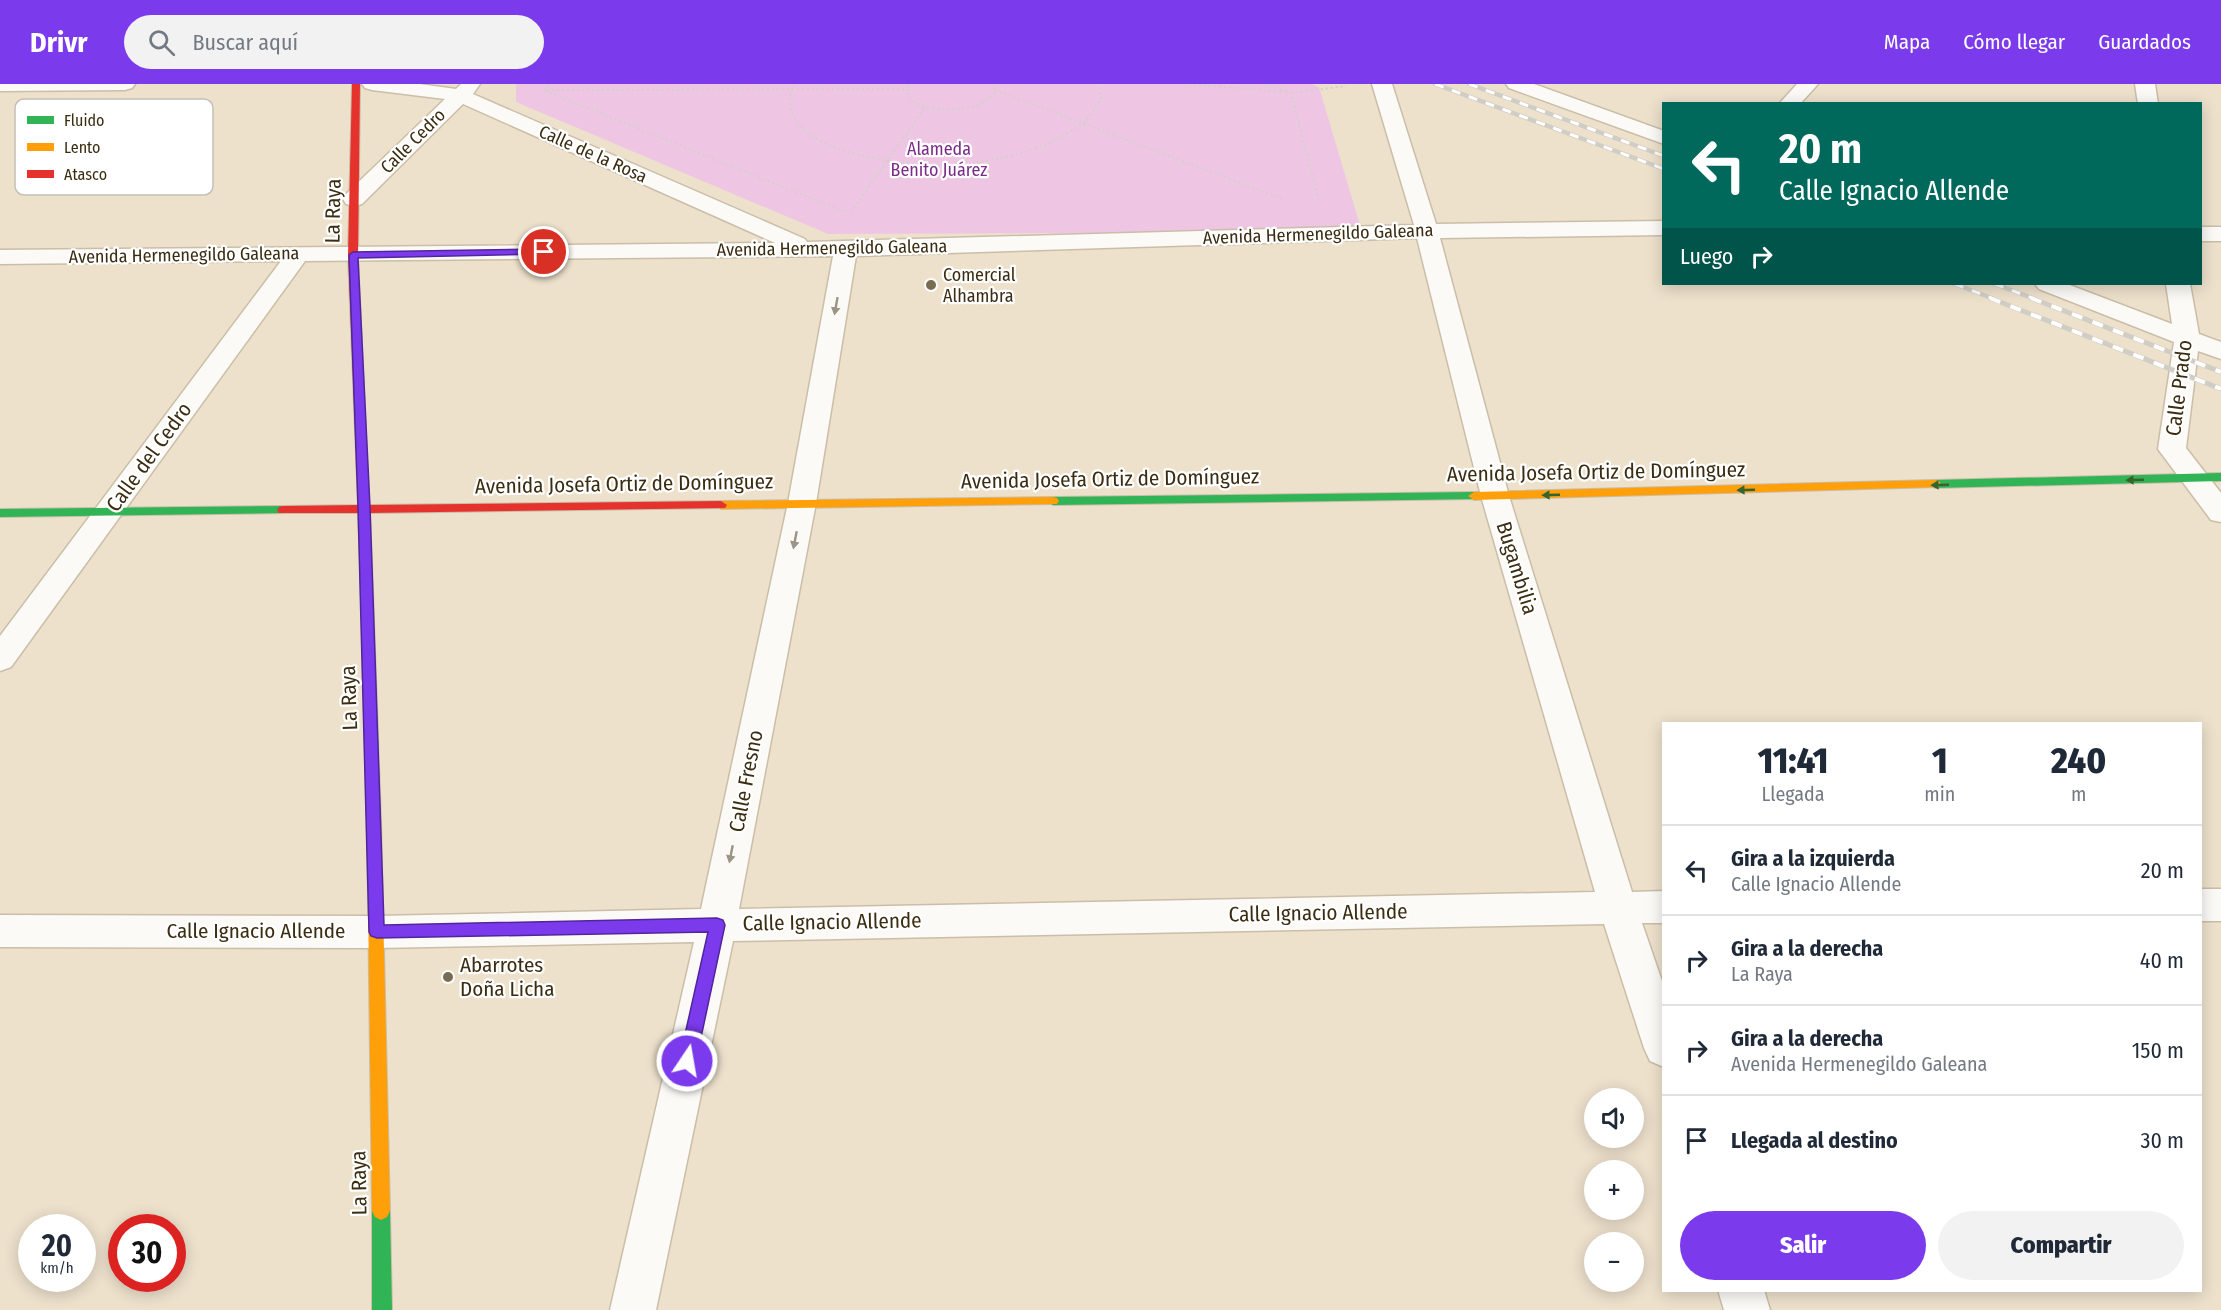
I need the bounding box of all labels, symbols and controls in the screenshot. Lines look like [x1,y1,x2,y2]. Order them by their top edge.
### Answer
search box [124,15,544,69]
text: Drivr [30,26,88,59]
icon: search [145,26,178,59]
text: Buscar aquí [193,29,298,56]
text: Mapa [1884,29,1930,55]
text: Cómo llegar [1963,29,2065,55]
text: Guardados [2098,29,2191,55]
legend [15,99,213,195]
street label: Calle Cedro [376,104,450,178]
text: Fluido [64,111,104,130]
street label: Calle de la Rosa [536,120,651,188]
text: 20 m [1779,124,1862,174]
icon: left [1680,126,1758,204]
text: Lento [64,138,100,157]
park label: Alameda Benito Juárez [891,138,987,181]
text: Atasco [64,165,107,184]
text: Calle Ignacio Allende [1779,175,2009,207]
street label: La Raya [319,178,347,244]
street label: Avenida Hermenegildo Galeana [1202,219,1434,249]
pin [518,226,569,277]
icon: arrive [527,235,560,268]
street label: Avenida Hermenegildo Galeana [716,235,948,261]
icon: right [1745,240,1778,273]
street label: Avenida Hermenegildo Galeana [68,242,300,268]
text: Luego [1680,243,1733,270]
place label: Comercial Alhambra [943,264,1016,307]
marker: Comercial Alhambra [924,278,938,292]
one-way arrow [831,297,840,316]
street label: Calle Prado [2160,338,2198,438]
street label: Calle del Cedro [101,397,197,517]
street label: Avenida Josefa Ortiz de Domínguez [1447,456,1745,488]
street label: Avenida Josefa Ortiz de Domínguez [961,463,1259,495]
street label: Avenida Josefa Ortiz de Domínguez [475,468,773,500]
one-way arrow [2126,475,2145,484]
one-way arrow [1931,480,1950,490]
one-way arrow [1736,485,1755,495]
one-way arrow [1541,490,1560,500]
street label: Bugambilia [1491,518,1543,618]
one-way arrow [789,530,799,549]
street label: La Raya [335,665,363,731]
street label: Calle Fresno [723,728,769,834]
text: 11:41 [1758,739,1828,783]
text: 1 [1932,739,1948,783]
text: 240 [2051,739,2106,783]
text: Llegada [1762,782,1825,806]
text: min [1924,782,1955,806]
text: m [2071,782,2086,806]
one-way arrow [726,845,735,864]
text: Gira a la izquierda [1731,845,1895,872]
icon: left [1680,854,1713,887]
text: 20 m [2141,857,2184,884]
text: Calle Ignacio Allende [1731,872,1901,896]
street label: Calle Ignacio Allende [1228,898,1408,928]
street label: Calle Ignacio Allende [742,907,922,937]
street label: Calle Ignacio Allende [167,918,345,944]
text: Gira a la derecha [1731,935,1883,962]
icon: right [1680,944,1713,977]
text: 40 m [2140,947,2184,974]
place label: Abarrotes Doña Licha [460,952,554,1002]
text: La Raya [1731,962,1793,986]
marker: Abarrotes Doña Licha [441,970,455,984]
text: Gira a la derecha [1731,1025,1883,1052]
position arrow [655,1029,719,1093]
icon: right [1680,1034,1713,1067]
text: 150 m [2132,1037,2184,1064]
text: Avenida Hermenegildo Galeana [1731,1052,1987,1076]
map controls [1584,1088,1644,1292]
button: sound [1584,1088,1644,1148]
icon: arrive [1680,1124,1713,1157]
text: Llegada al destino [1731,1127,1898,1154]
text: 30 m [2141,1127,2184,1154]
street label: La Raya [345,1150,373,1216]
button: + [1584,1160,1644,1220]
button: Salir [1680,1211,1926,1280]
button: Compartir [1938,1211,2184,1280]
speed limit sign: 30 [108,1214,186,1292]
text: 20 [42,1228,72,1264]
button: − [1584,1232,1644,1292]
text: km/h [40,1259,74,1277]

